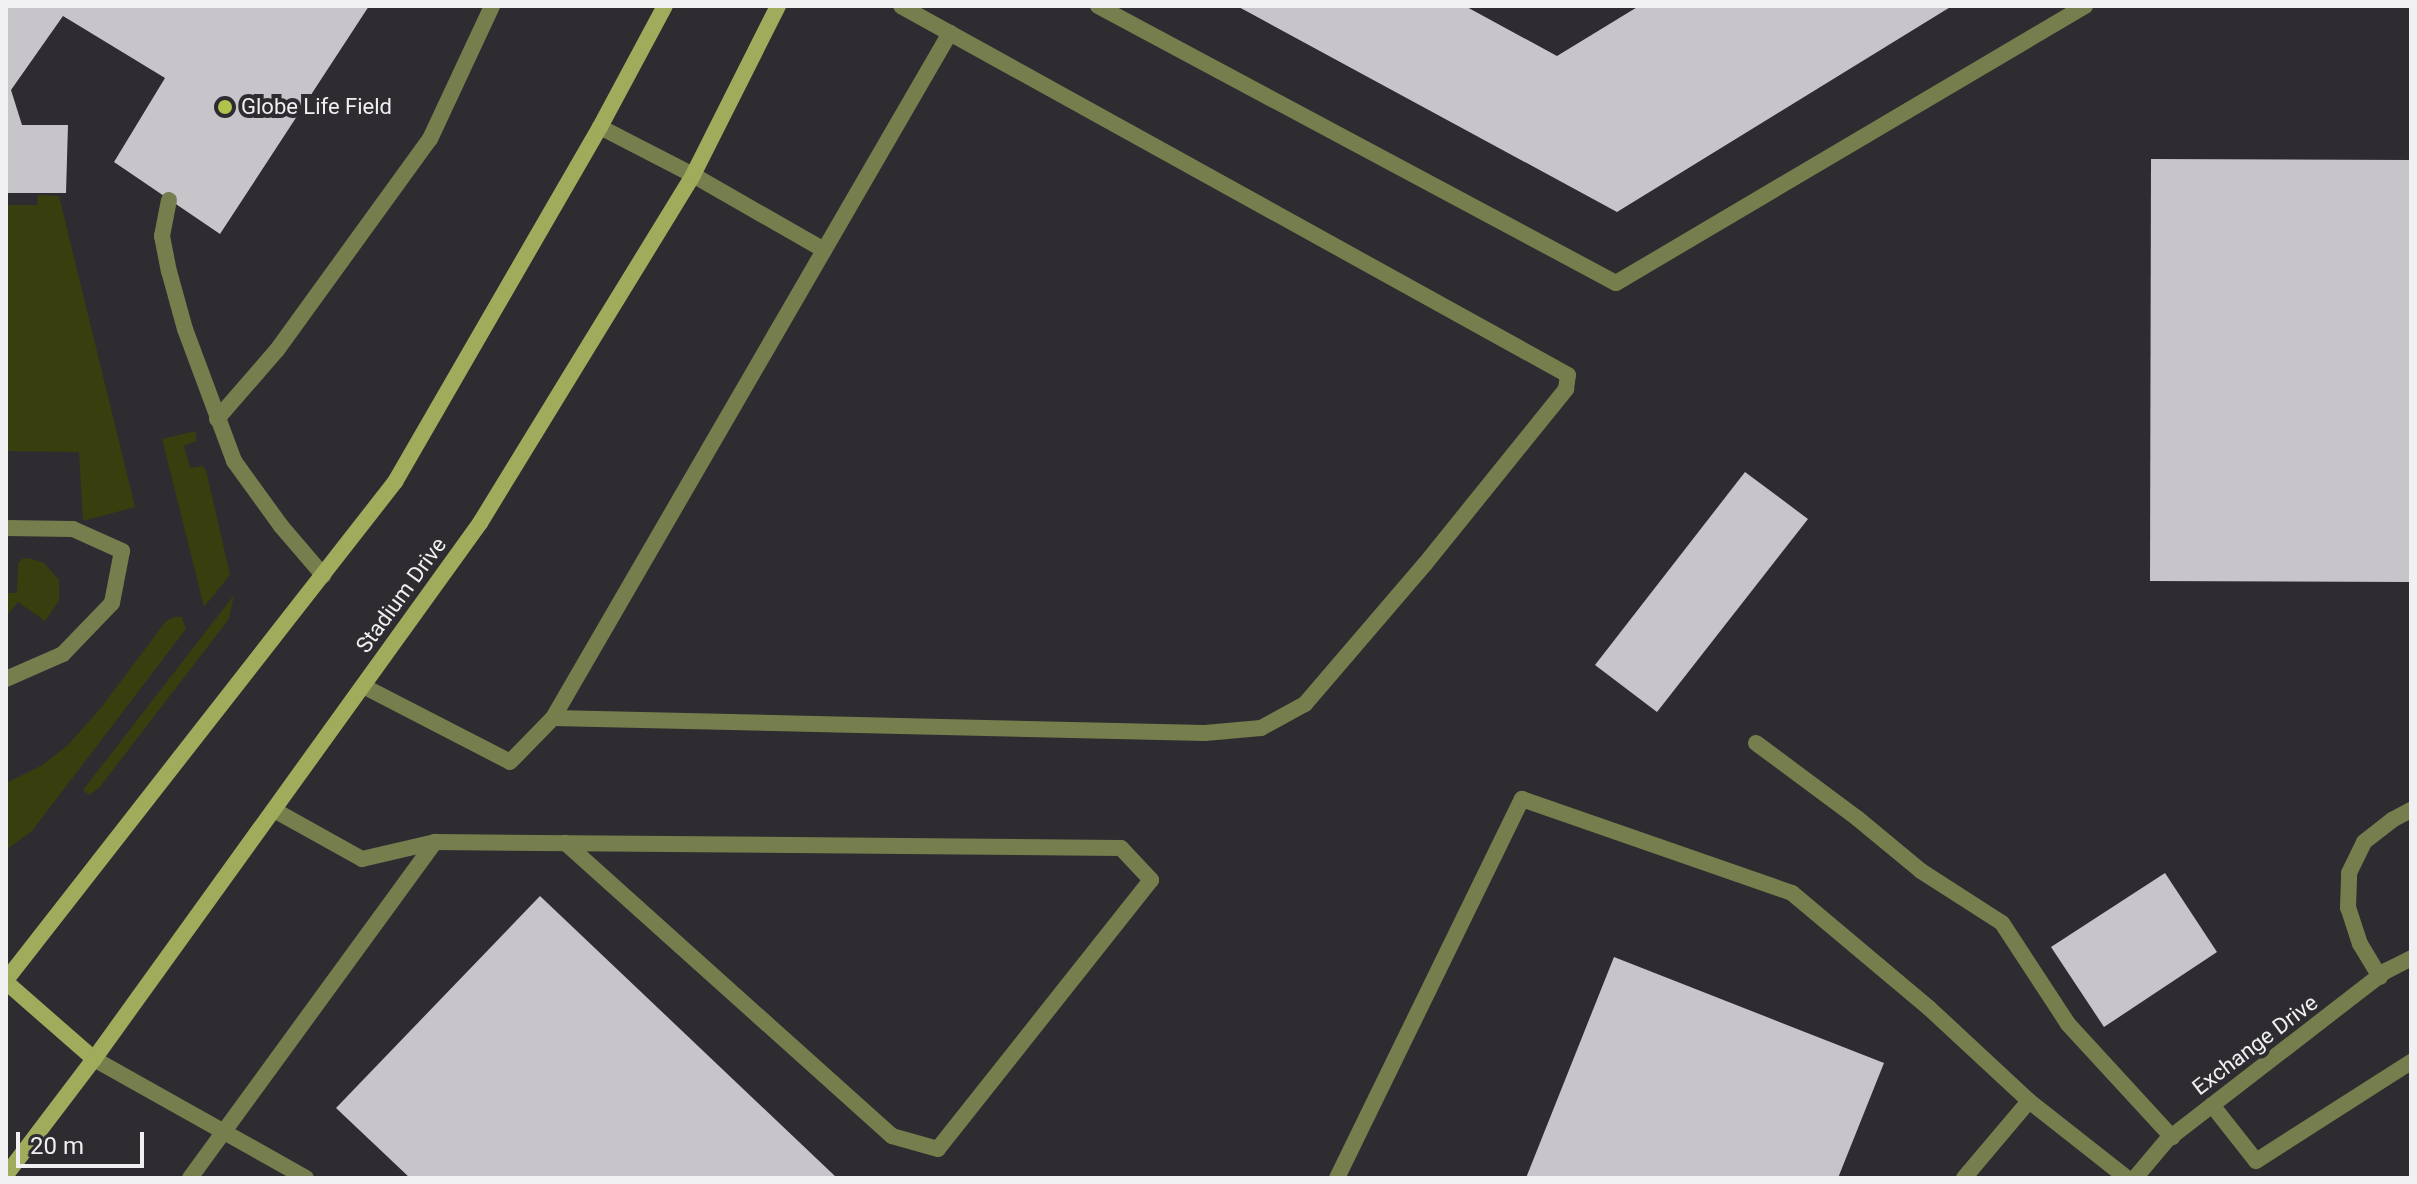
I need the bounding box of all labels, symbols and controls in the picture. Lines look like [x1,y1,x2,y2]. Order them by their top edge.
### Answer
place label: Globe Life Field [241,94,392,120]
marker: Globe Life Field [216,98,234,116]
street label: Stadium Drive [350,532,452,658]
street label: Exchange Drive [2187,989,2323,1101]
scale bar [20,1116,148,1166]
text: 20 m [30,1132,84,1160]

